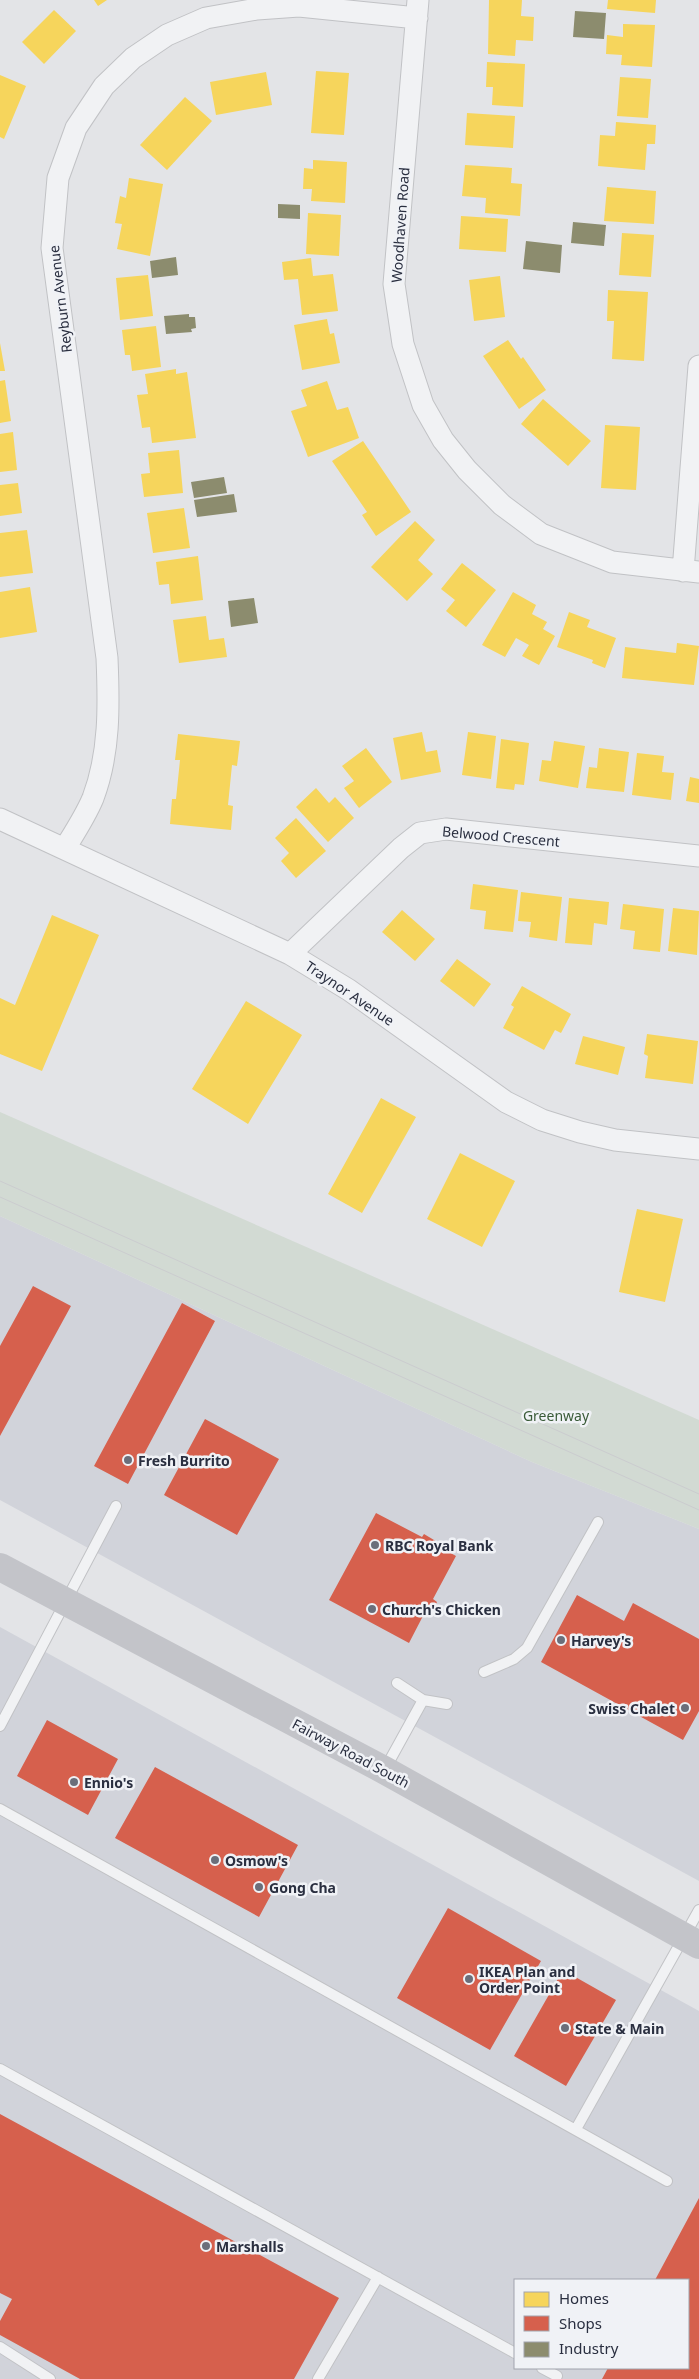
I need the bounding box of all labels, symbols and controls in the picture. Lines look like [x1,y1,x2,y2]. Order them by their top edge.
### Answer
street label: Woodhaven Road [386,167,414,283]
street label: Reyburn Avenue [44,244,76,354]
street label: Belwood Crescent [441,821,561,851]
street label: Traynor Avenue [302,956,398,1030]
park label: Greenway [523,1406,590,1425]
place label: Fresh Burrito [138,1451,230,1470]
marker: Fresh Burrito [122,1454,134,1466]
place label: RBC Royal Bank [385,1536,494,1555]
marker: RBC Royal Bank [369,1539,381,1551]
place label: Church's Chicken [382,1600,501,1619]
marker: Church's Chicken [366,1603,378,1615]
place label: Harvey's [571,1631,631,1650]
marker: Harvey's [555,1634,567,1646]
place label: Swiss Chalet [588,1699,675,1718]
marker: Swiss Chalet [679,1702,691,1714]
street label: Fairway Road South [289,1714,413,1792]
place label: Ennio's [84,1773,133,1792]
marker: Ennio's [68,1776,80,1788]
place label: Osmow's [225,1851,288,1870]
marker: Osmow's [209,1854,221,1866]
place label: Gong Cha [269,1878,336,1897]
marker: Gong Cha [253,1881,265,1893]
place label: IKEA Plan and Order Point [479,1962,575,1997]
marker: IKEA Plan and Order Point [463,1973,475,1985]
place label: State & Main [575,2019,664,2038]
marker: State & Main [559,2022,571,2034]
place label: Marshalls [216,2237,284,2256]
marker: Marshalls [200,2240,212,2252]
legend [514,2279,689,2369]
text: Homes [559,2288,609,2308]
text: Shops [559,2313,602,2333]
text: Industry [559,2338,619,2358]

